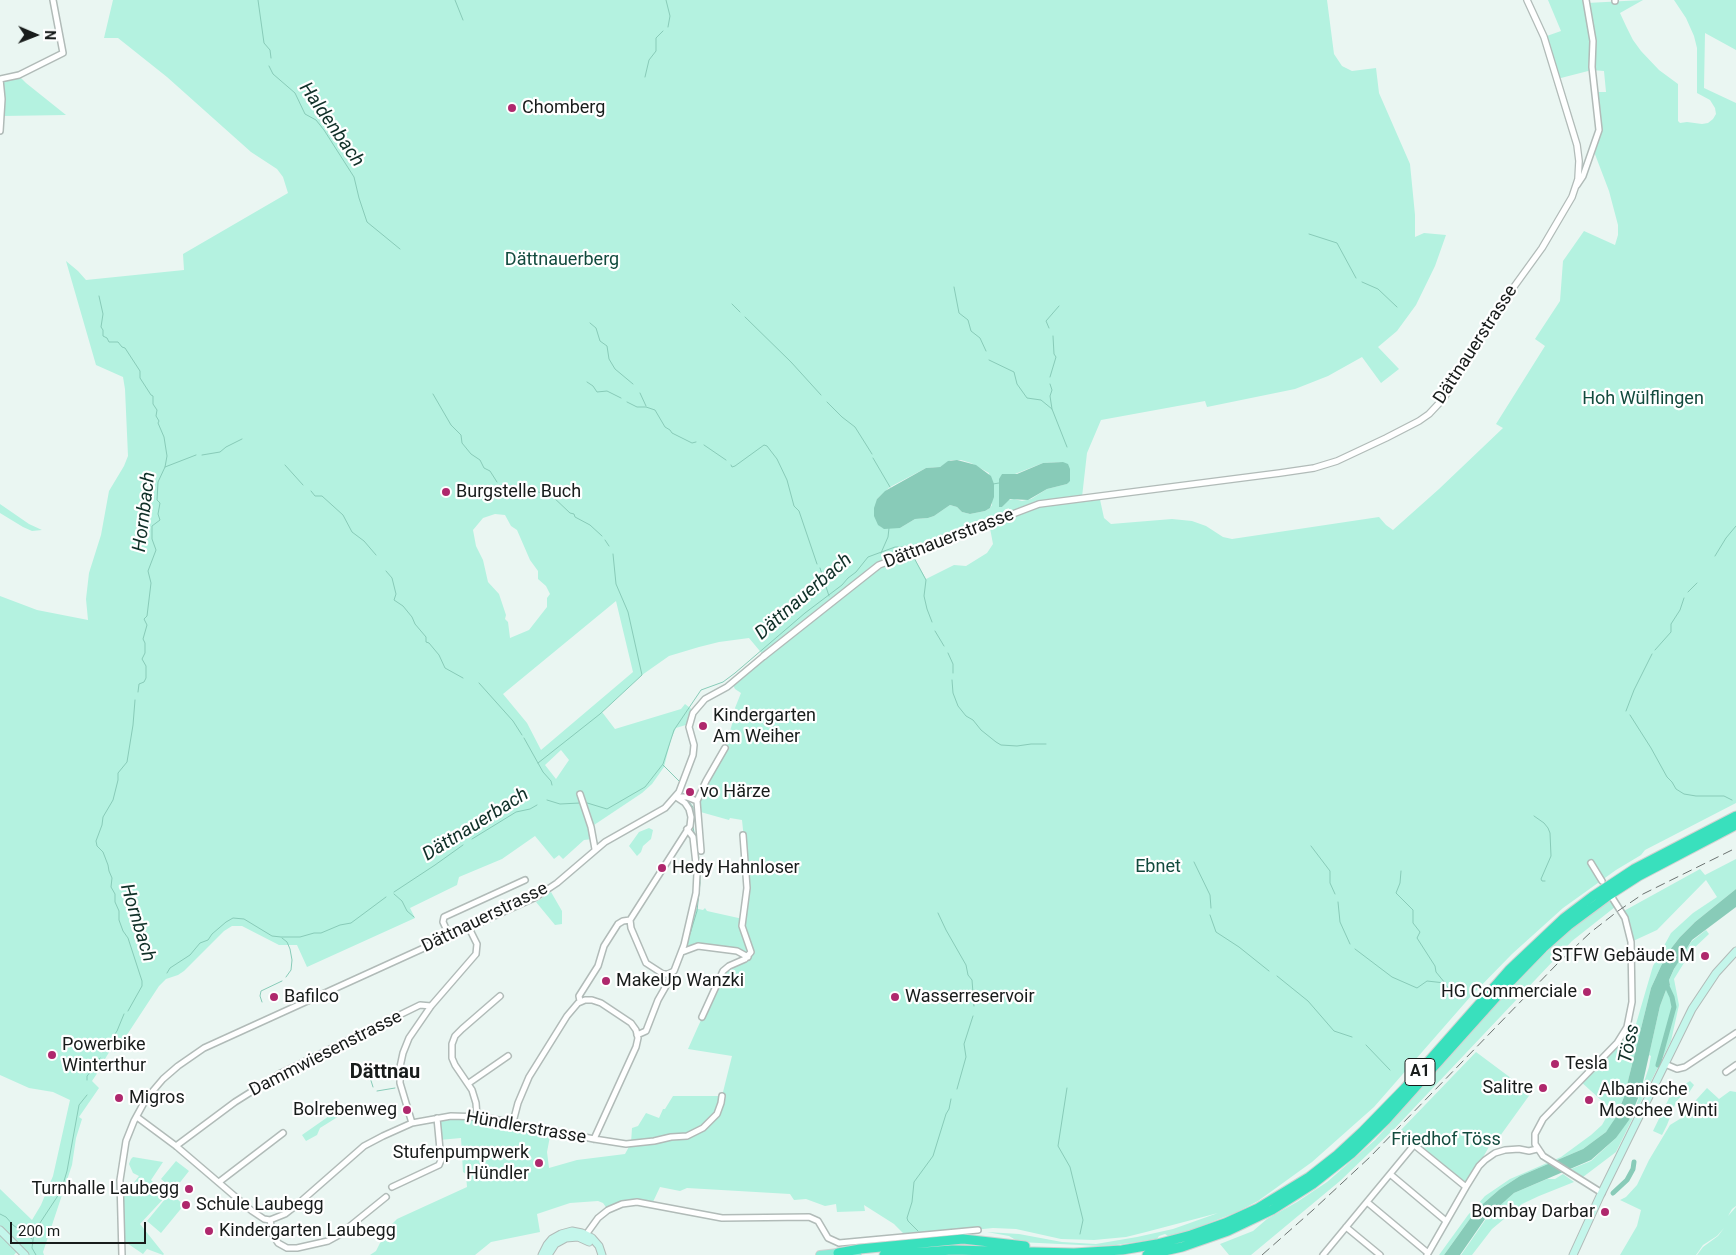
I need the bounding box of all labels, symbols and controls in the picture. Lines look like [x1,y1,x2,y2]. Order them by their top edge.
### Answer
north arrow [10,10,60,60]
text: N [42,30,58,40]
water label: Haldenbach [294,78,368,172]
place label: Chomberg [522,97,605,119]
marker: Chomberg [506,102,518,114]
park label: Dättnauerberg [505,249,619,271]
street label: Dättnauerstrasse [1429,281,1523,409]
park label: Hoh Wülflingen [1582,388,1704,410]
water label: Hornbach [129,471,161,553]
place label: Burgstelle Buch [456,481,581,503]
marker: Burgstelle Buch [440,486,452,498]
street label: Dättnauerstrasse [881,504,1017,574]
water label: Dättnauerbach [751,549,857,645]
place label: Kindergarten Am Weiher [713,705,816,748]
marker: Kindergarten Am Weiher [697,720,709,732]
place label: vo Härze [700,781,770,803]
water label: Dättnauerbach [419,783,533,867]
marker: vo Härze [684,786,696,798]
park label: Ebnet [1135,856,1181,878]
place label: Hedy Hahnloser [672,857,800,879]
marker: Hedy Hahnloser [656,862,668,874]
street label: Dättnauerstrasse [418,878,552,958]
water label: Hornbach [114,881,160,965]
place label: STFW Gebäude M [1552,945,1695,967]
marker: STFW Gebäude M [1699,950,1711,962]
place label: MakeUp Wanzki [616,970,744,992]
marker: MakeUp Wanzki [600,975,612,987]
place label: HG Commerciale [1441,981,1577,1003]
place label: Bafilco [284,986,339,1008]
place label: Wasserreservoir [905,986,1035,1008]
marker: HG Commerciale [1581,986,1593,998]
marker: Bafilco [268,991,280,1003]
marker: Wasserreservoir [889,991,901,1003]
street label: Dammwiesenstrasse [246,1006,406,1102]
water label: Töss [1615,1022,1645,1066]
place label: Powerbike Winterthur [62,1034,146,1076]
marker: Powerbike Winterthur [46,1049,58,1061]
place label: Tesla [1565,1053,1608,1075]
road number: A1 [1405,1058,1435,1086]
marker: Tesla [1549,1058,1561,1070]
district label: Dättnau [350,1061,420,1085]
place label: Salitre [1482,1077,1533,1099]
place label: Albanische Moschee Winti [1599,1079,1718,1122]
marker: Salitre [1537,1082,1549,1094]
place label: Migros [129,1087,185,1109]
marker: Migros [113,1092,125,1104]
marker: Albanische Moschee Winti [1583,1094,1595,1106]
place label: Bolrebenweg [293,1099,397,1121]
marker: Bolrebenweg [401,1104,413,1116]
street label: Hündlerstrasse [464,1107,588,1149]
park label: Friedhof Töss [1391,1129,1501,1151]
place label: Stufenpumpwerk Hündler [393,1142,529,1184]
marker: Stufenpumpwerk Hündler [533,1157,545,1169]
place label: Turnhalle Laubegg [31,1178,179,1200]
marker: Turnhalle Laubegg [183,1183,195,1195]
place label: Schule Laubegg [196,1194,324,1216]
marker: Schule Laubegg [180,1199,192,1211]
place label: Bombay Darbar [1471,1201,1595,1223]
marker: Bombay Darbar [1599,1206,1611,1218]
scale bar [12,1212,149,1244]
place label: Kindergarten Laubegg [219,1220,396,1242]
text: 200 m [18,1222,60,1240]
marker: Kindergarten Laubegg [203,1225,215,1237]

